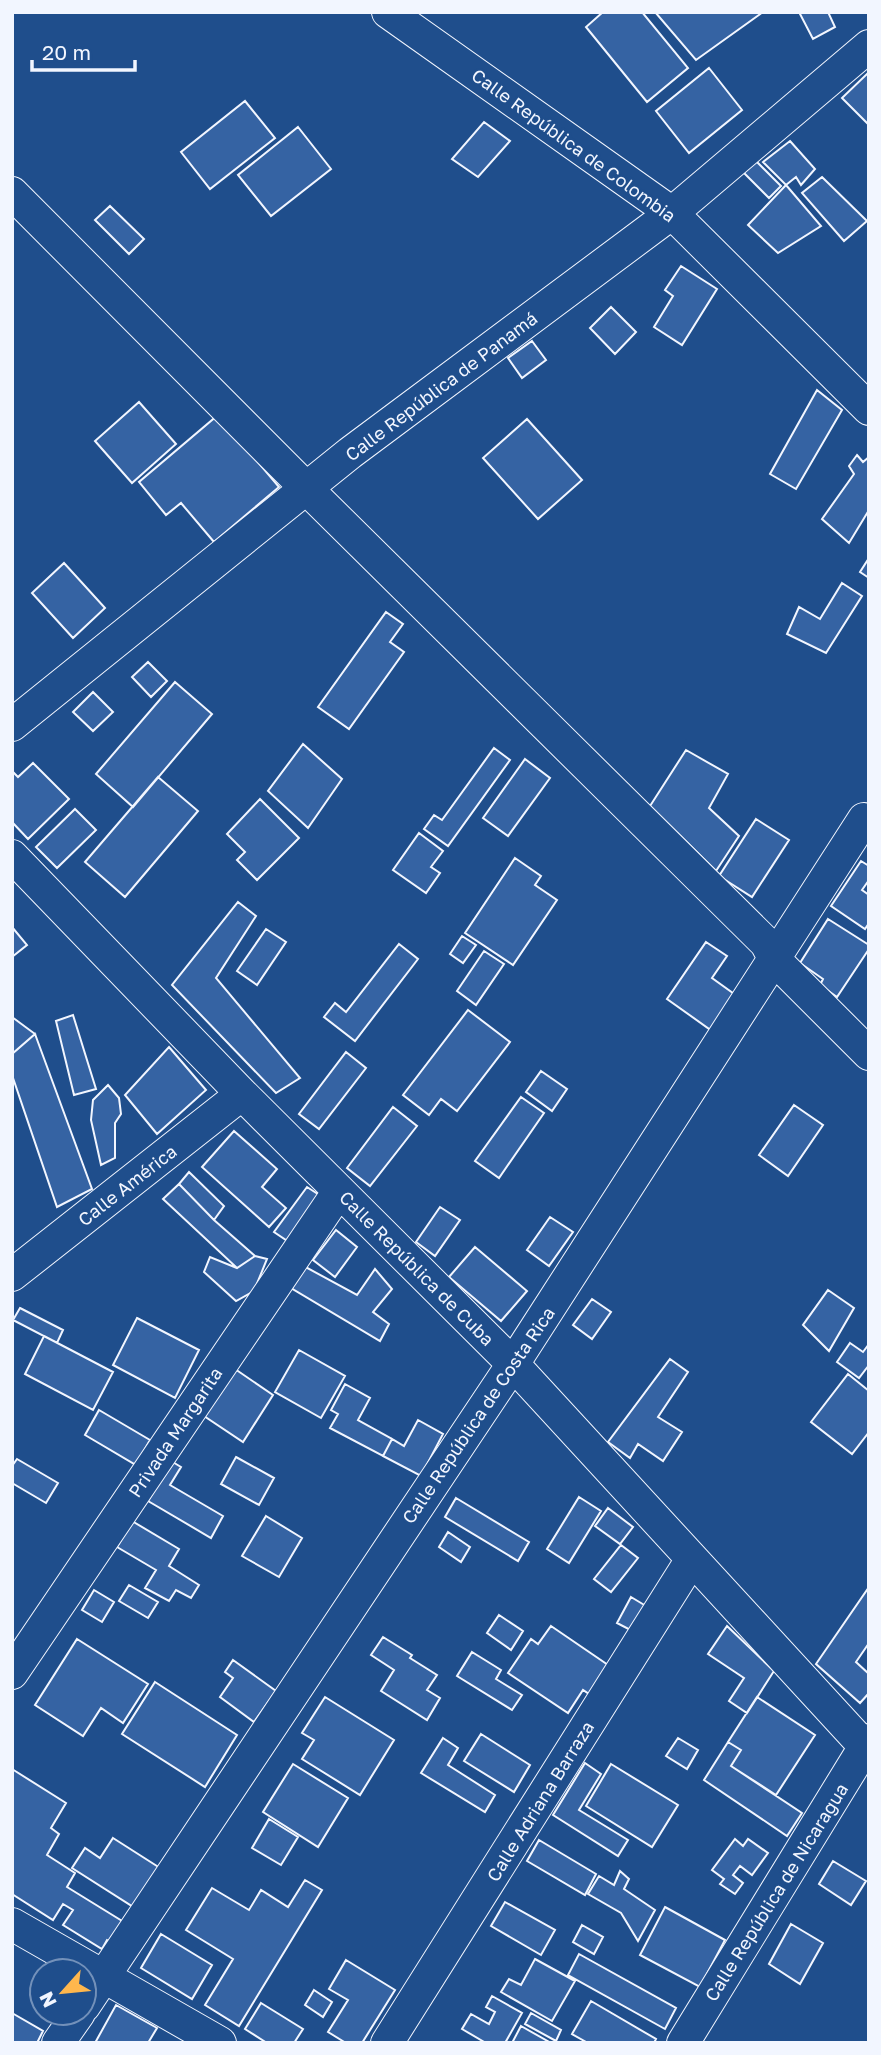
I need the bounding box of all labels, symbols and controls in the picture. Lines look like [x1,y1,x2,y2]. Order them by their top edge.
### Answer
scale bar [32,28,135,72]
text: 20 m [42,39,91,65]
street label: Calle República de Colombia [468,64,680,226]
street label: Calle República de Panamá [341,307,541,465]
street label: Calle América [73,1140,181,1230]
street label: Calle República de Cuba [335,1186,499,1350]
street label: Calle República de Costa Rica [397,1302,559,1528]
street label: Privada Margarita [123,1363,227,1501]
street label: Calle Adriana Barraza [482,1717,598,1885]
street label: Calle República de Nicaragua [700,1779,852,2005]
north arrow [28,1957,98,2027]
text: N [34,1988,61,2012]

